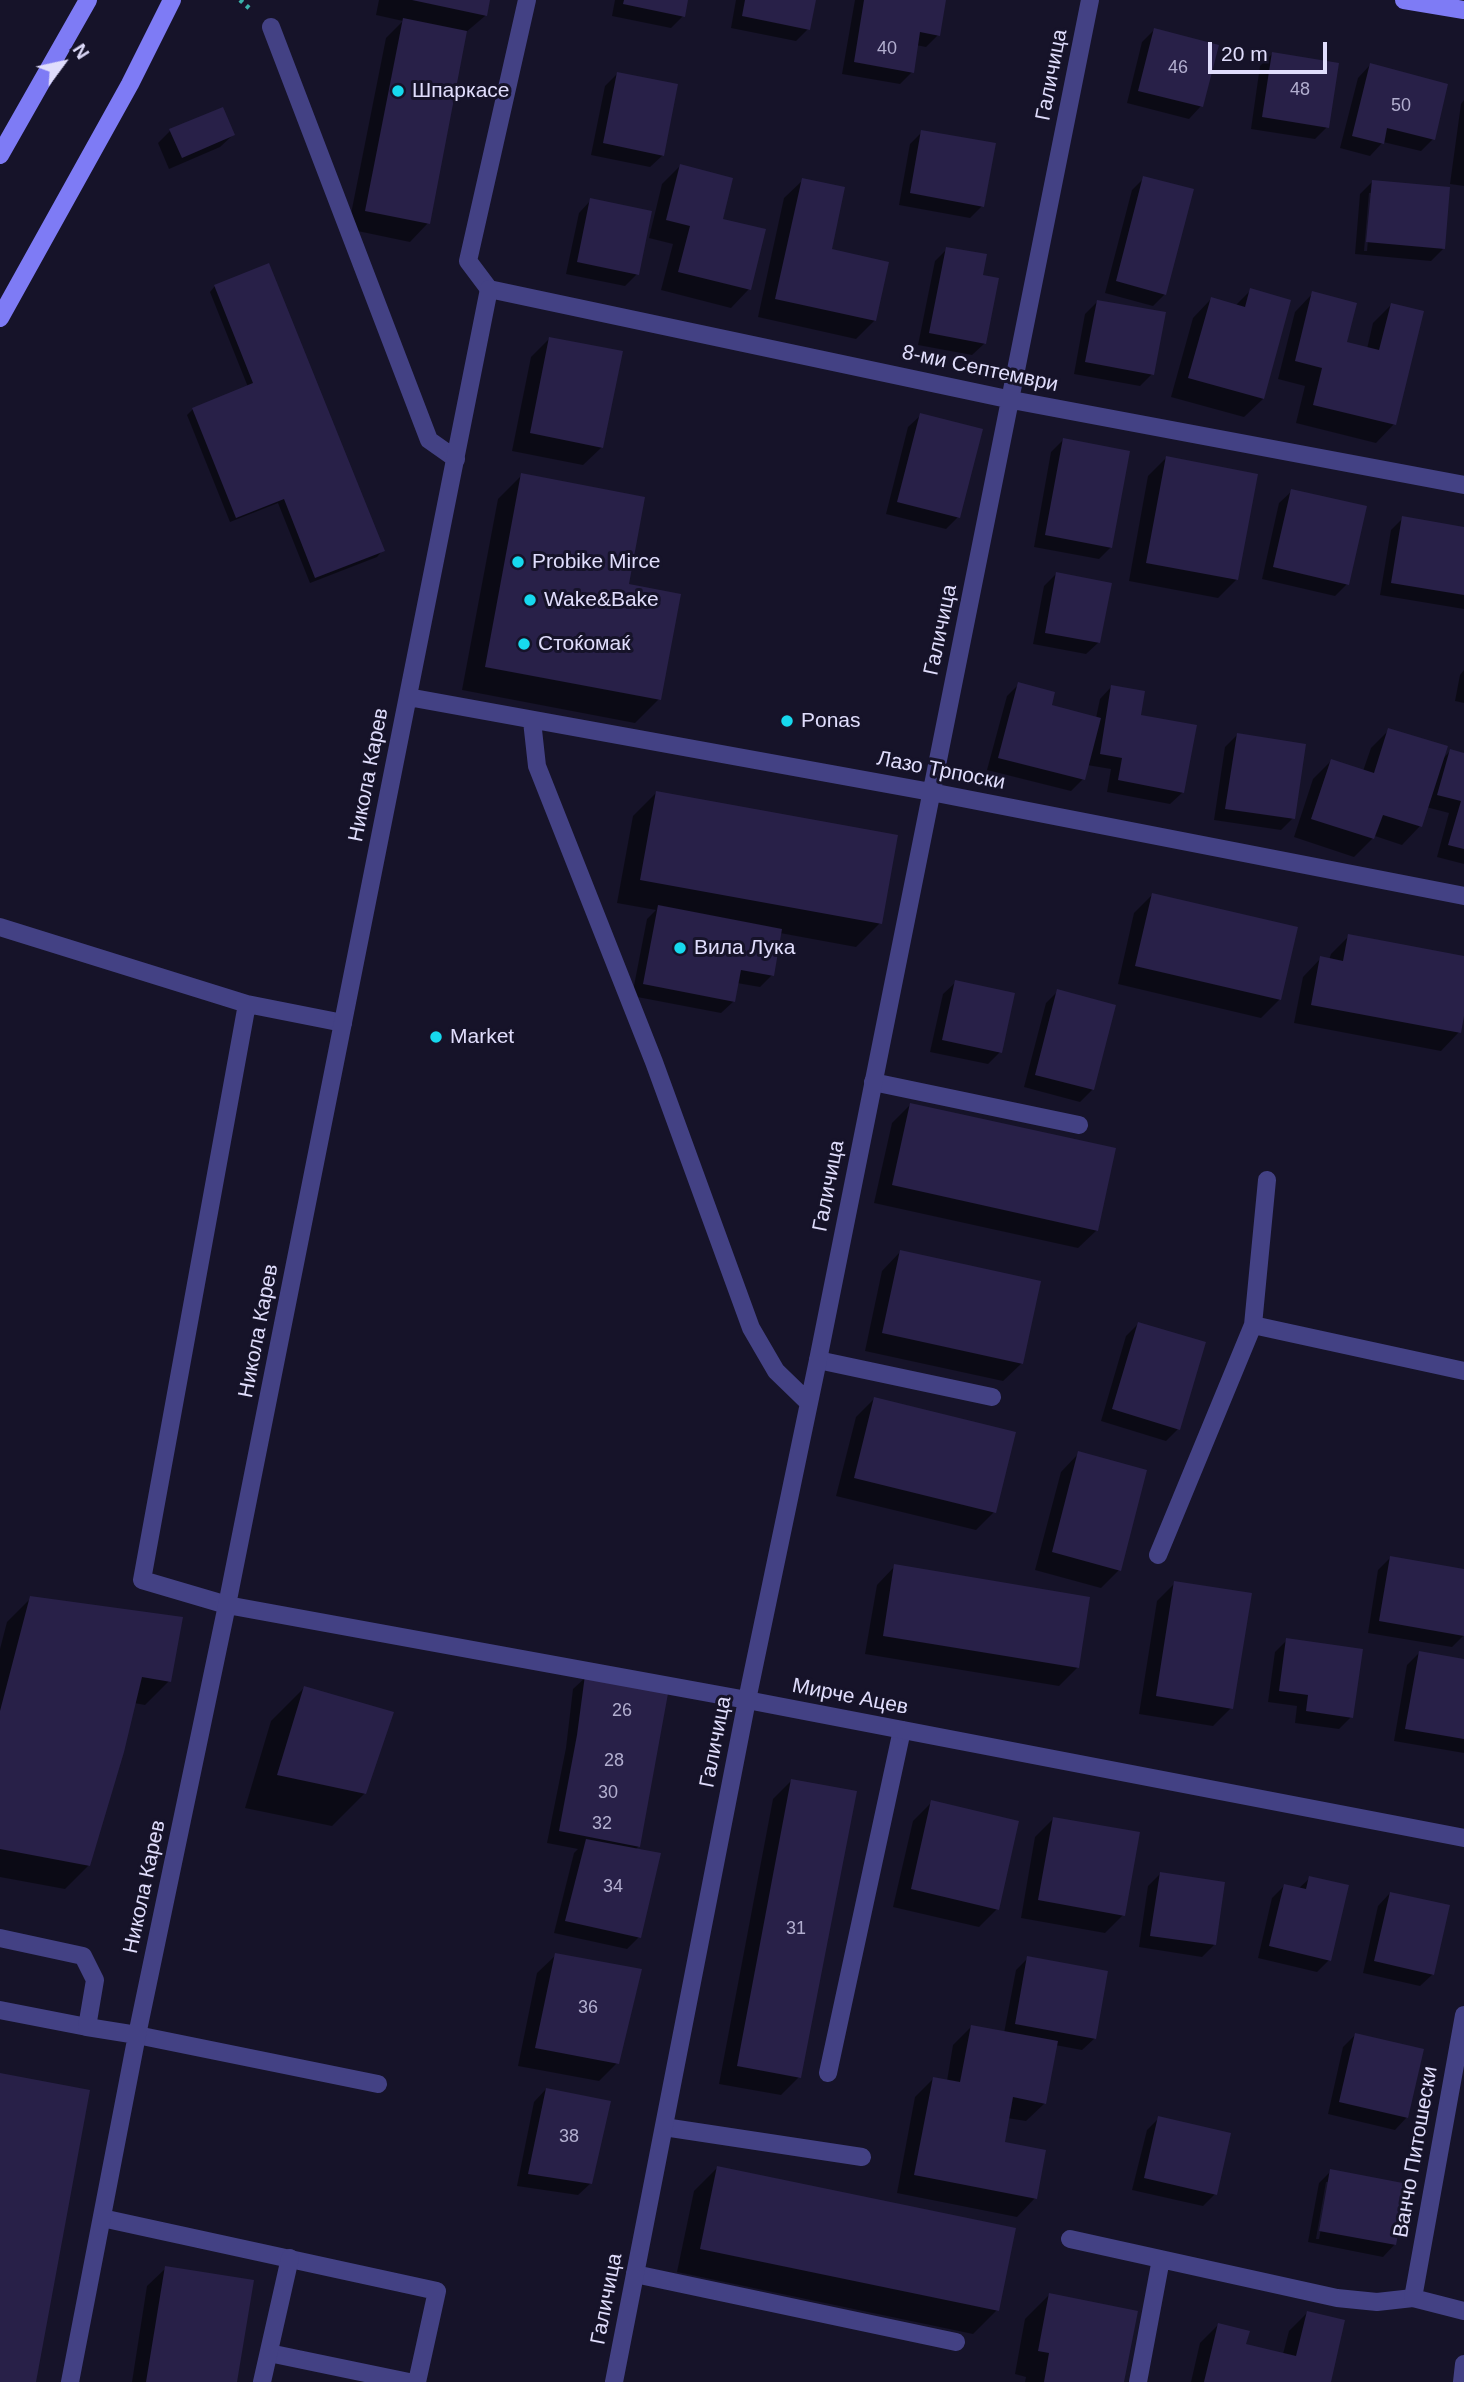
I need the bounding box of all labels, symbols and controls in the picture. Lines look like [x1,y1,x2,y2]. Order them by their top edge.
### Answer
street label: Галичица [1031,27,1073,123]
north arrow [28,28,98,98]
scale bar [1212,28,1331,72]
house number: 40 [877,38,897,60]
text: N [68,40,94,63]
text: 20 m [1221,42,1268,65]
house number: 46 [1168,57,1188,79]
place label: Шпаркасе [412,78,509,104]
house number: 48 [1290,79,1310,101]
marker: Шпаркасе [390,83,406,99]
house number: 50 [1391,95,1411,117]
street label: 8-ми Септември [900,340,1060,398]
place label: Probike Mirce [532,549,660,575]
marker: Probike Mirce [510,554,526,570]
street label: Галичица [919,582,963,678]
place label: Wake&Bake [544,587,659,613]
marker: Wake&Bake [522,592,538,608]
place label: Стоќомаќ [538,631,630,657]
marker: Стоќомаќ [516,636,532,652]
street label: Никола Карев [344,706,394,844]
place label: Ponas [801,708,861,734]
marker: Ponas [779,713,795,729]
street label: Лазо Трпоски [875,746,1007,796]
place label: Вила Лука [694,935,795,961]
marker: Вила Лука [672,940,688,956]
place label: Market [450,1024,514,1050]
marker: Market [428,1029,444,1045]
street label: Галичица [808,1138,850,1234]
street label: Никола Карев [234,1262,284,1400]
street label: Мирче Ацев [790,1673,910,1721]
street label: Галичица [695,1694,737,1790]
house number: 26 [612,1700,632,1722]
house number: 28 [604,1750,624,1772]
house number: 30 [598,1782,618,1804]
house number: 32 [592,1813,612,1835]
street label: Никола Карев [119,1818,171,1956]
house number: 34 [603,1876,623,1898]
house number: 31 [786,1918,806,1940]
house number: 36 [578,1997,598,2019]
street label: Ванчо Питошески [1389,2064,1443,2240]
house number: 38 [559,2126,579,2148]
street label: Галичица [586,2251,628,2347]

